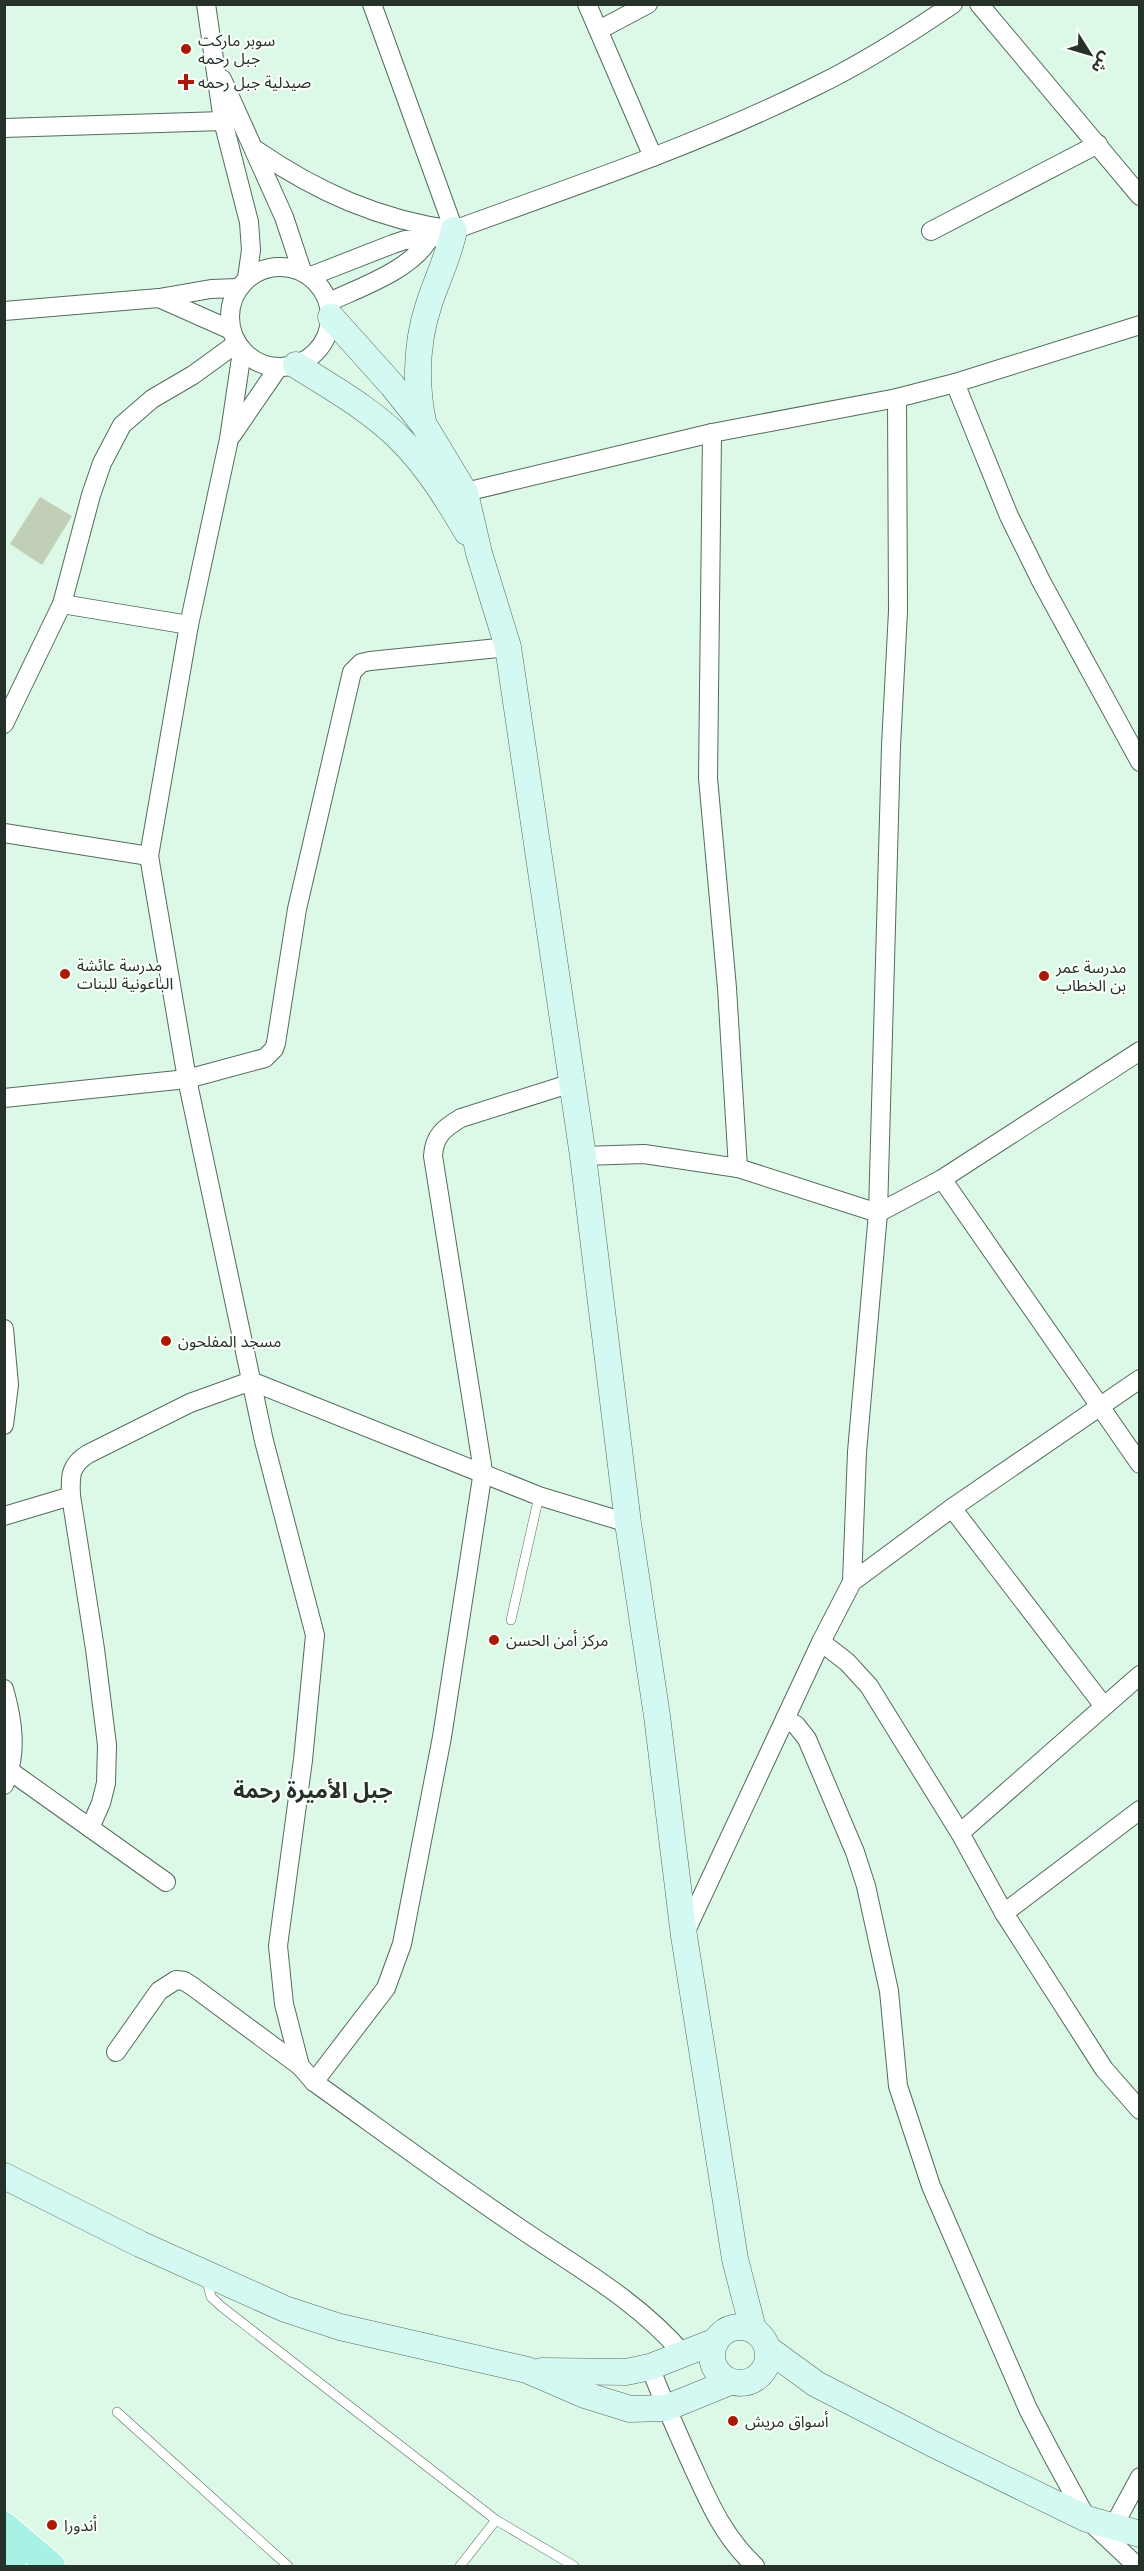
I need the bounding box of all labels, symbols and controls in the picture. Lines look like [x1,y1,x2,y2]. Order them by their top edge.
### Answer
north arrow [1060,24,1120,84]
place label: سوبر ماركت جبل رحمه [198,31,275,68]
marker: سوبر ماركت جبل رحمه [179,42,193,56]
text: ش [1087,48,1116,77]
place label: صيدلية جبل رحمه [198,73,311,92]
marker: صيدلية جبل رحمه [179,75,193,89]
place label: مدرسة عائشة الباعونية للبنات [77,956,173,993]
place label: مدرسة عمر بن الخطاب [1055,958,1126,995]
marker: مدرسة عائشة الباعونية للبنات [58,967,72,981]
marker: مدرسة عمر بن الخطاب [1037,969,1051,983]
place label: مسجد المفلحون [178,1332,281,1351]
marker: مسجد المفلحون [159,1334,173,1348]
place label: مركز أمن الحسن [506,1630,608,1650]
marker: مركز أمن الحسن [487,1633,501,1647]
district label: جبل الأميرة رحمة [233,1777,393,1804]
place label: أسواق مريش [745,2411,828,2431]
marker: أسواق مريش [726,2414,740,2428]
place label: أندورا [64,2515,97,2535]
marker: أندورا [45,2518,59,2532]

